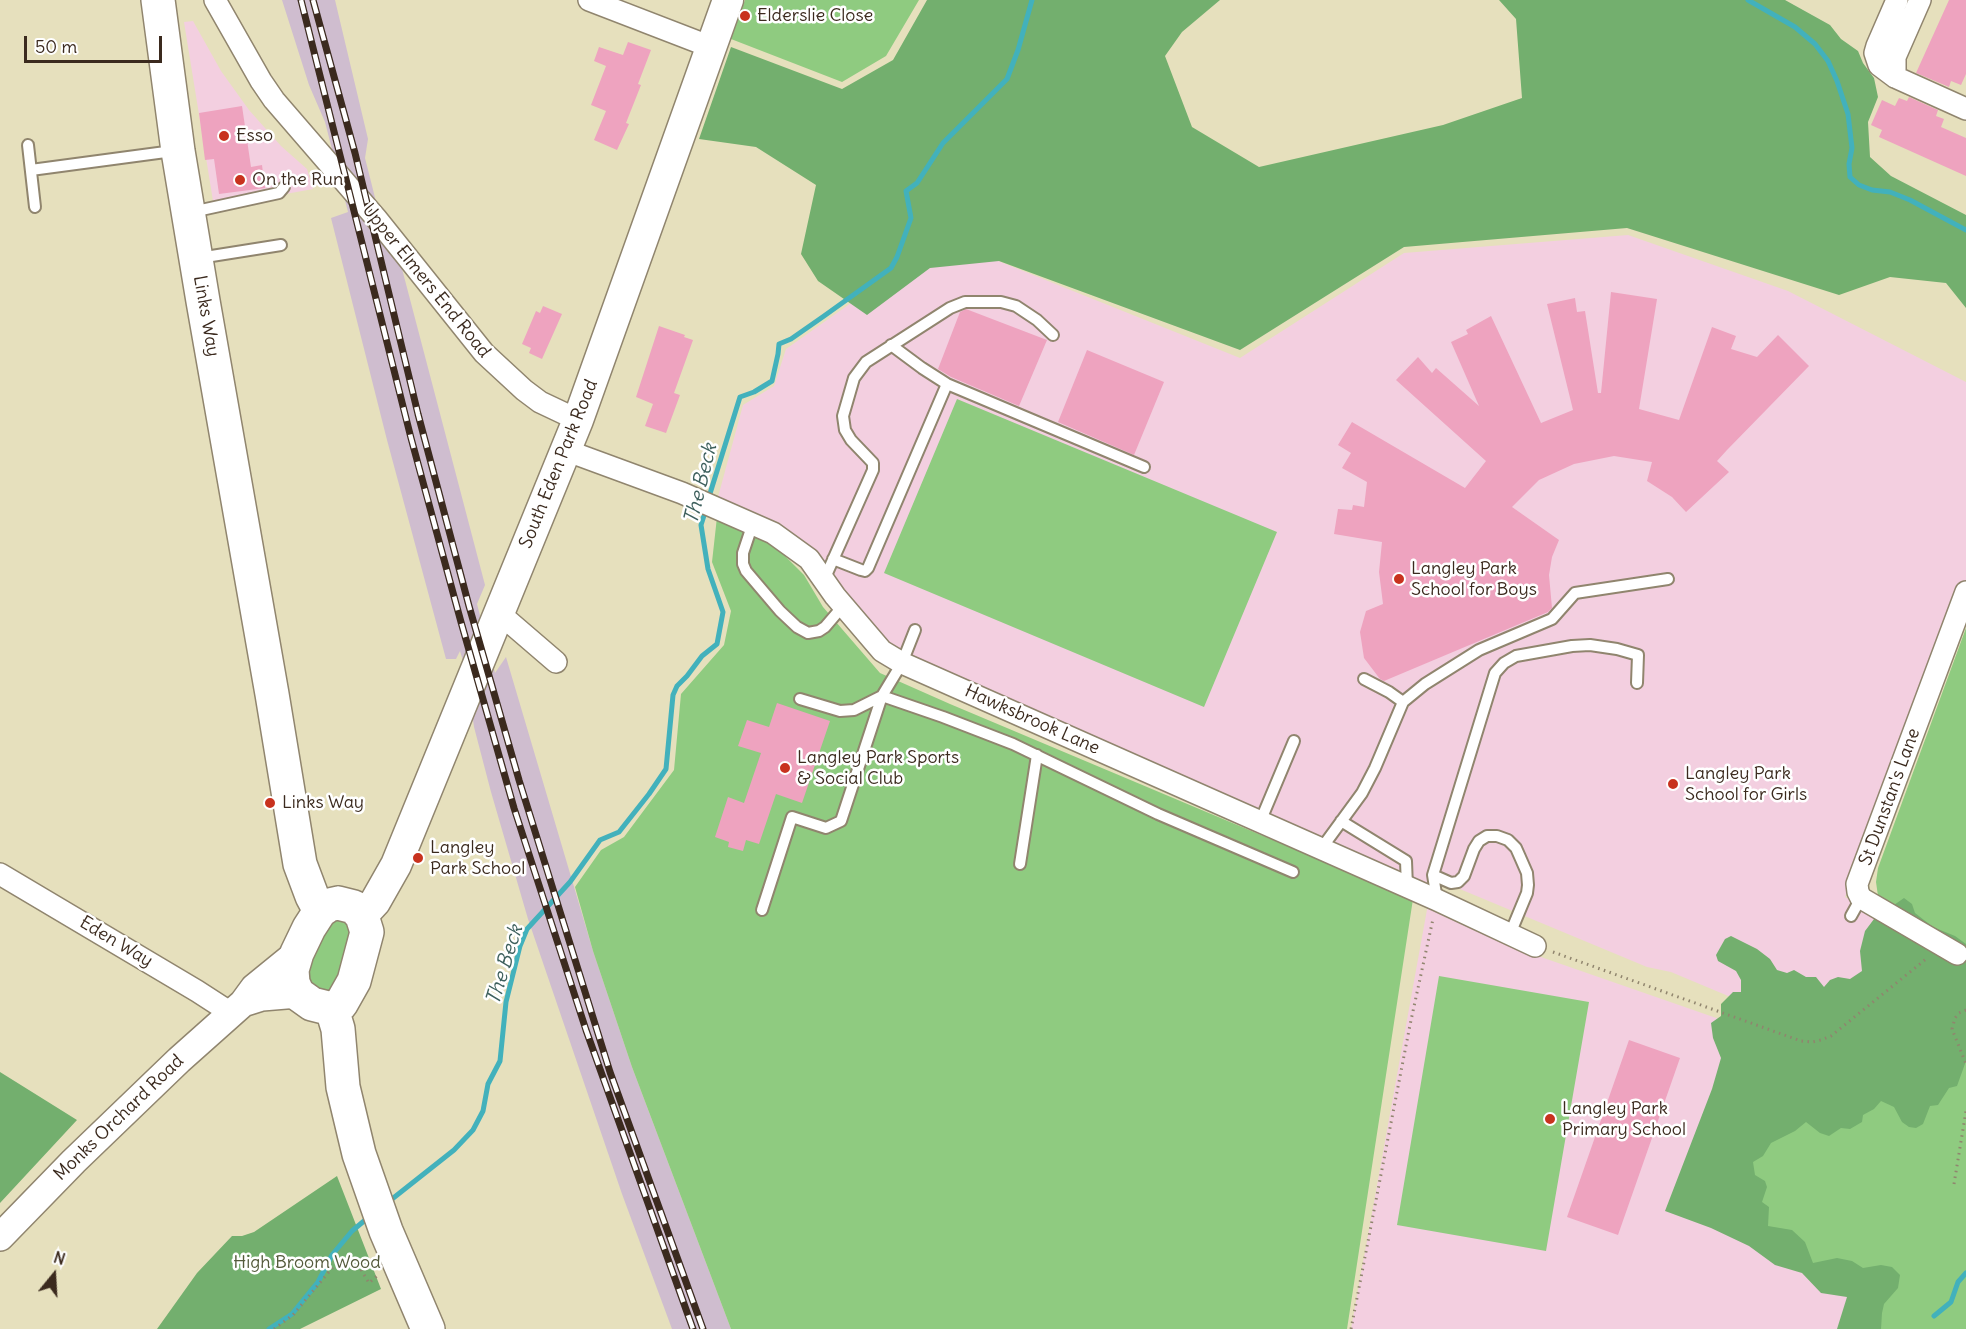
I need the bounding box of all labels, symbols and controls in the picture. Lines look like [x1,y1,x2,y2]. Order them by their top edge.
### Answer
place label: Elderslie Close [757,5,873,27]
marker: Elderslie Close [738,9,752,23]
scale bar [27,24,165,62]
text: 50 m [35,35,77,58]
place label: Esso [236,125,273,147]
marker: Esso [217,129,231,143]
place label: On the Run [252,169,343,191]
marker: On the Run [233,173,247,187]
street label: Upper Elmers End Road [357,200,495,362]
street label: Links Way [188,274,224,358]
street label: South Eden Park Road [515,376,603,552]
water label: The Beck [679,441,723,527]
place label: Langley Park School for Boys [1411,558,1537,600]
marker: Langley Park School for Boys [1392,572,1406,586]
street label: Hawksbrook Lane [961,681,1103,759]
street label: St Dunstan's Lane [1855,725,1925,869]
place label: Langley Park Sports & Social Club [797,747,959,789]
marker: Langley Park Sports & Social Club [778,761,792,775]
place label: Langley Park School for Girls [1685,763,1807,806]
marker: Langley Park School for Girls [1666,777,1680,791]
place label: Links Way [282,792,364,814]
marker: Links Way [263,796,277,810]
place label: Langley Park School [430,837,525,880]
marker: Langley Park School [411,851,425,865]
street label: Eden Way [76,912,156,972]
water label: The Beck [482,922,528,1008]
street label: Monks Orchard Road [50,1051,188,1185]
place label: Langley Park Primary School [1562,1098,1686,1140]
marker: Langley Park Primary School [1543,1112,1557,1126]
north arrow [24,1245,84,1305]
text: N [51,1247,68,1269]
park label: High Broom Wood [233,1252,381,1274]

